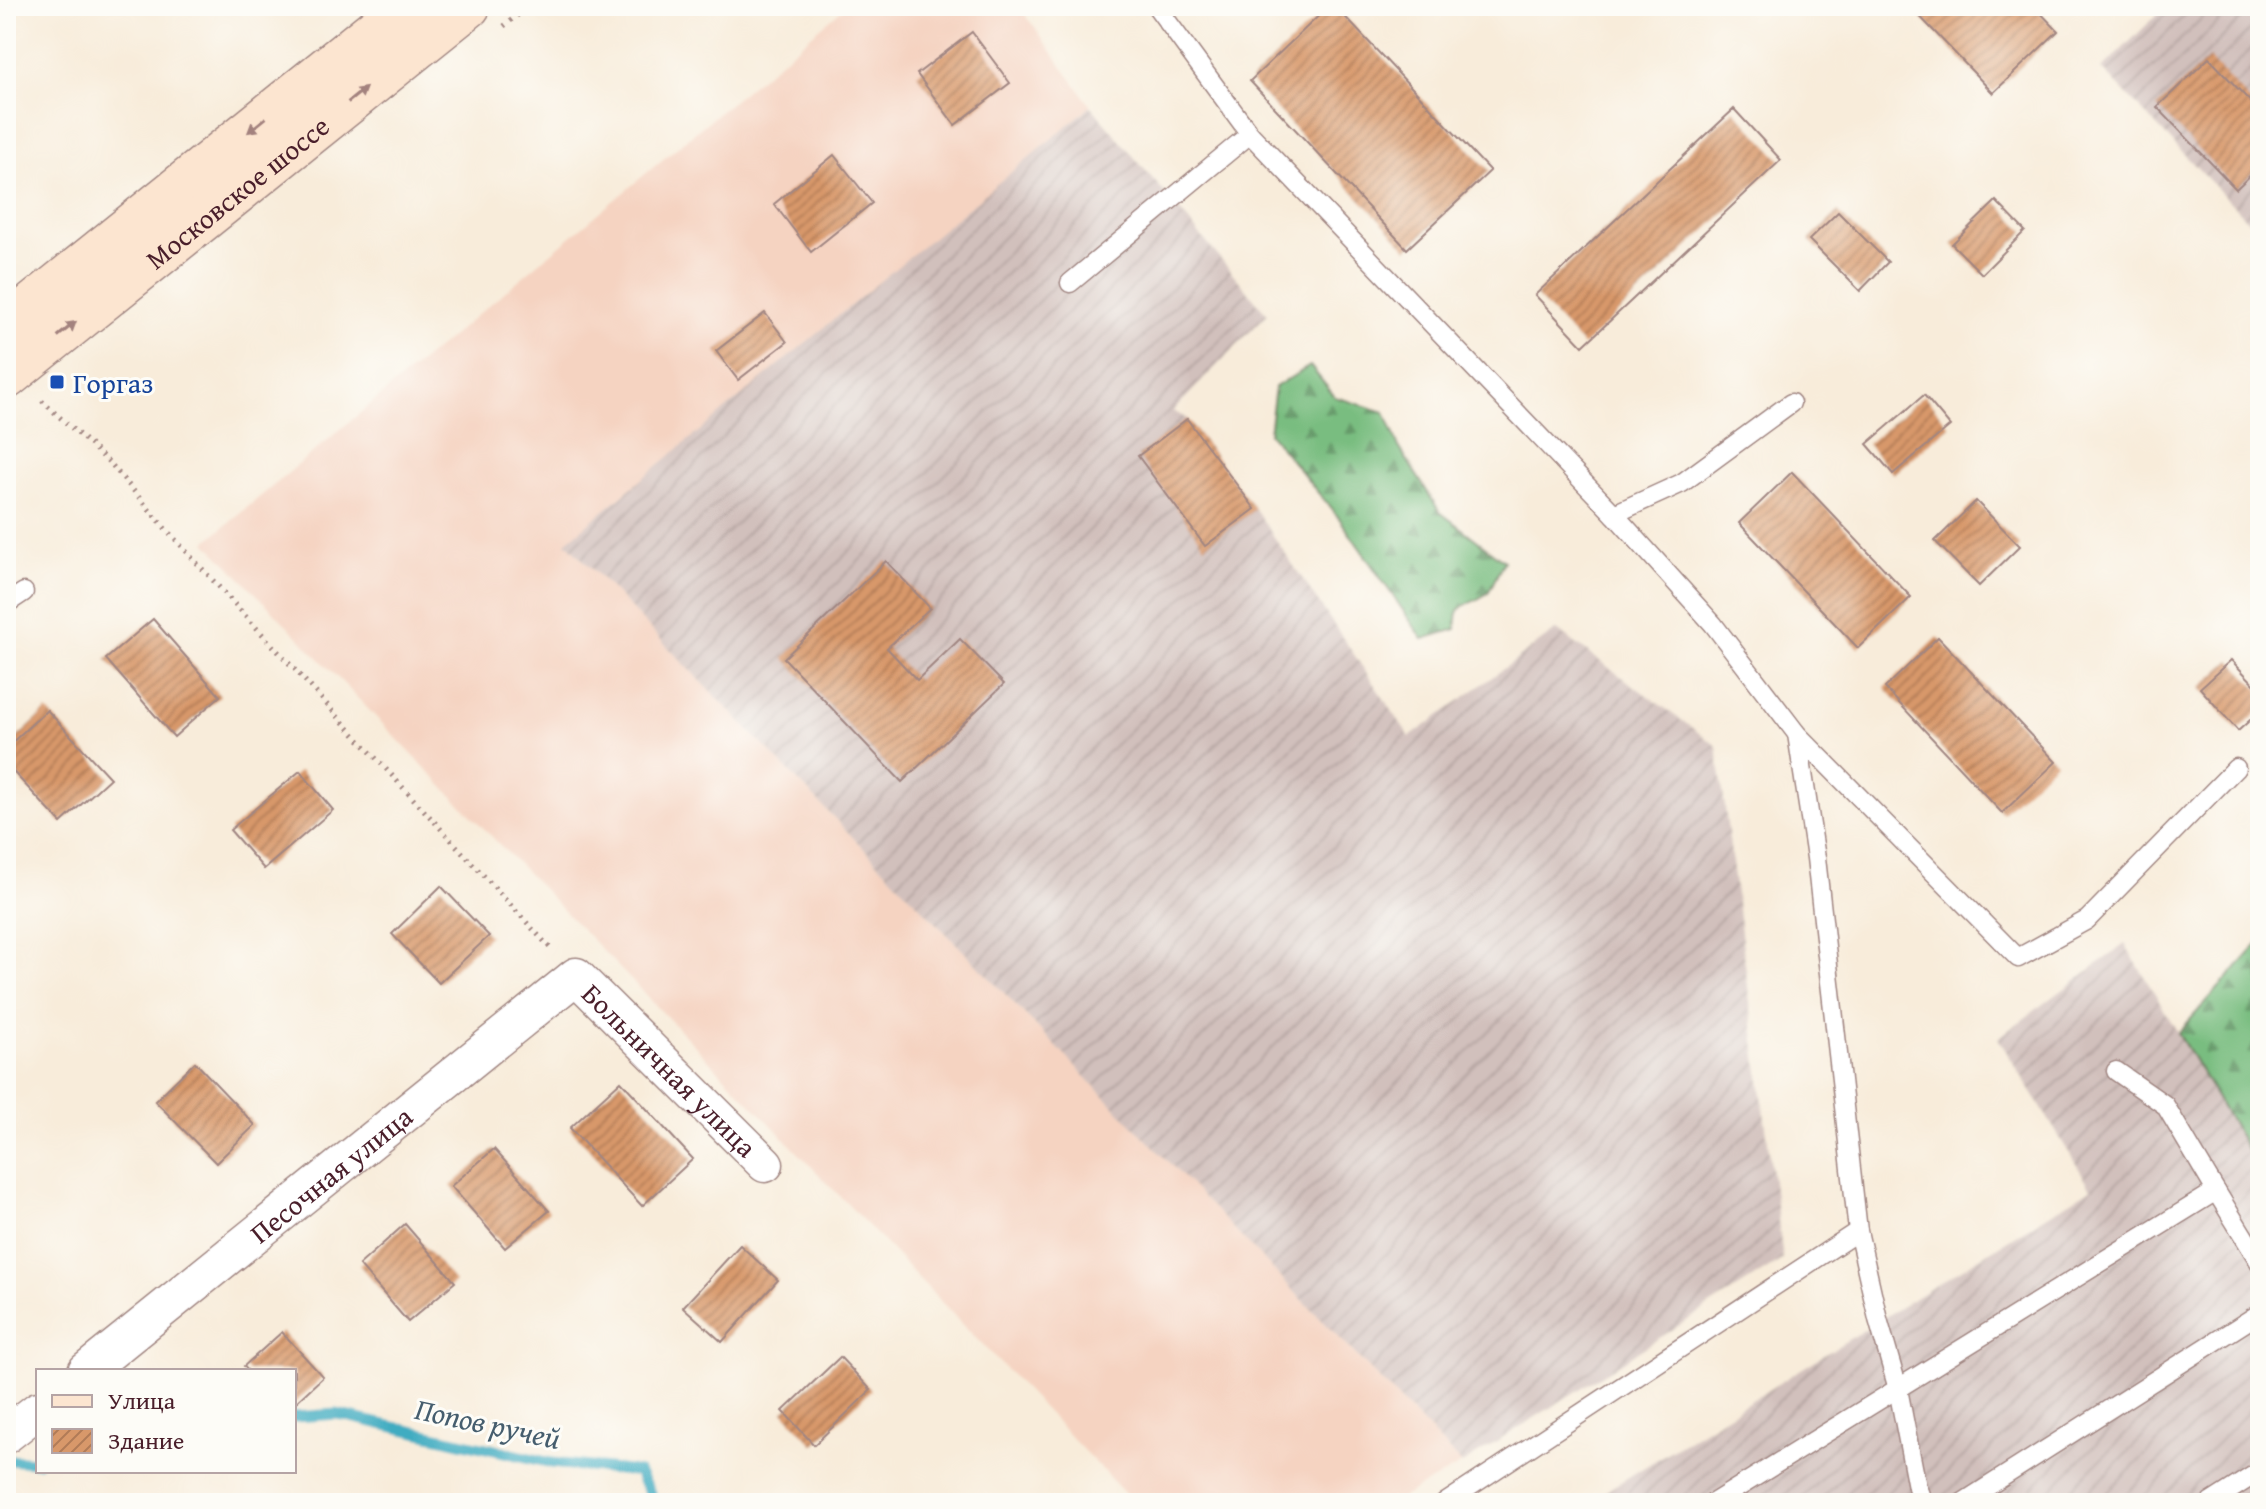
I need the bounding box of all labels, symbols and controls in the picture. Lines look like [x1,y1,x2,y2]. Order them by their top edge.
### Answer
one-way arrow [347,88,367,104]
street label: Московское шоссе [136,105,338,278]
one-way arrow [247,116,267,133]
one-way arrow [57,321,77,337]
place label: Горгаз [73,362,153,403]
marker: Горгаз [48,373,66,391]
street label: Больничная улица [573,973,767,1166]
street label: Песочная улица [240,1095,421,1252]
legend [36,1369,296,1473]
text: Улица [108,1383,176,1418]
water label: Попов ручей [411,1386,565,1460]
text: Здание [108,1423,184,1458]

